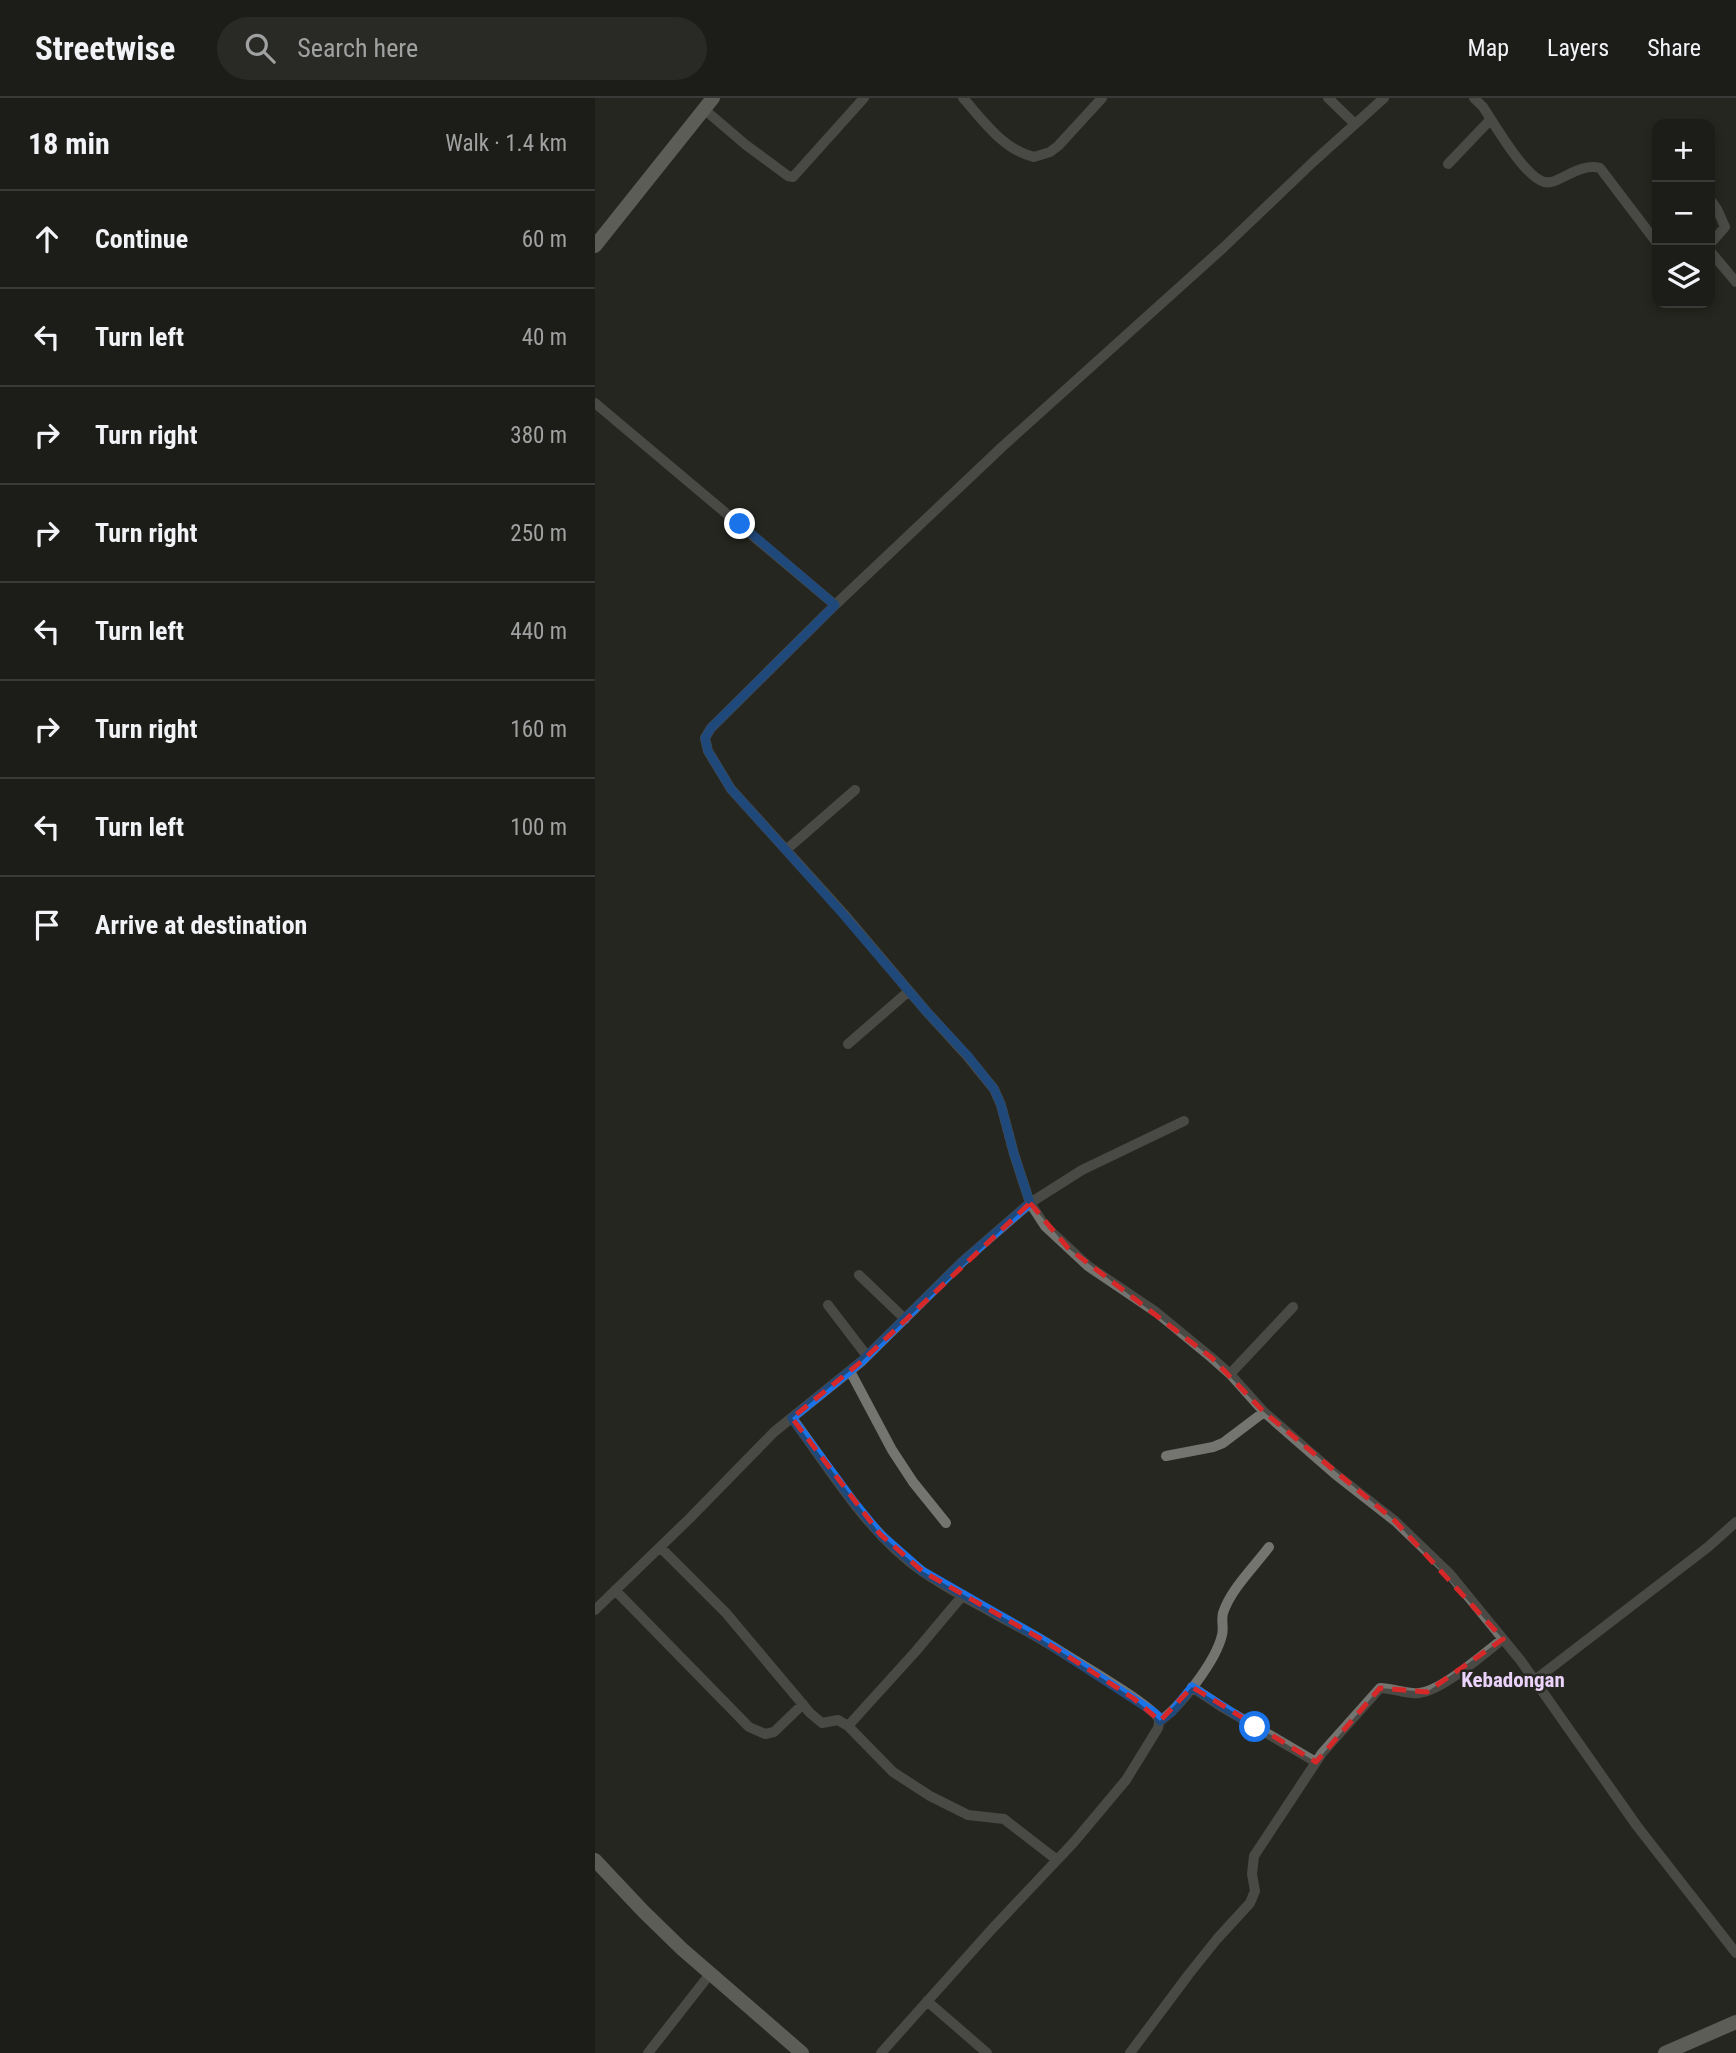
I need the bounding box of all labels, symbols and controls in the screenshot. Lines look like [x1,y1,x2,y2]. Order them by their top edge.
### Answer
search box [217,17,707,80]
text: Streetwise [35,29,175,68]
icon: search [241,29,279,67]
text: Search here [297,33,418,63]
text: Map [1468,34,1509,62]
text: Layers [1547,34,1609,62]
text: Share [1647,34,1701,62]
map controls [1652,119,1715,308]
button: + [1652,119,1715,182]
text: 18 min [28,126,110,161]
text: Walk · 1.4 km [445,130,567,157]
button: − [1652,182,1715,245]
icon: ahead [28,220,66,258]
text: Continue [95,224,188,254]
text: 60 m [522,226,567,253]
button: layers [1652,245,1715,308]
icon: left [28,318,66,356]
text: Turn left [95,322,184,352]
text: 40 m [522,324,567,351]
icon: right [28,416,66,454]
text: Turn right [95,420,197,450]
text: 380 m [510,422,567,449]
route end [724,508,755,539]
icon: right [28,514,66,552]
text: Turn right [95,518,197,548]
text: 250 m [510,520,567,547]
icon: left [28,612,66,650]
text: Turn left [95,616,184,646]
text: 440 m [510,618,567,645]
icon: right [28,710,66,748]
text: Turn right [95,714,197,744]
text: 160 m [510,716,567,743]
icon: left [28,808,66,846]
text: Turn left [95,812,184,842]
text: 100 m [510,814,567,841]
icon: arrive [28,906,66,944]
text: Arrive at destination [95,910,307,940]
district label: Kebadongan [1461,1668,1565,1692]
route start [1239,1711,1270,1742]

